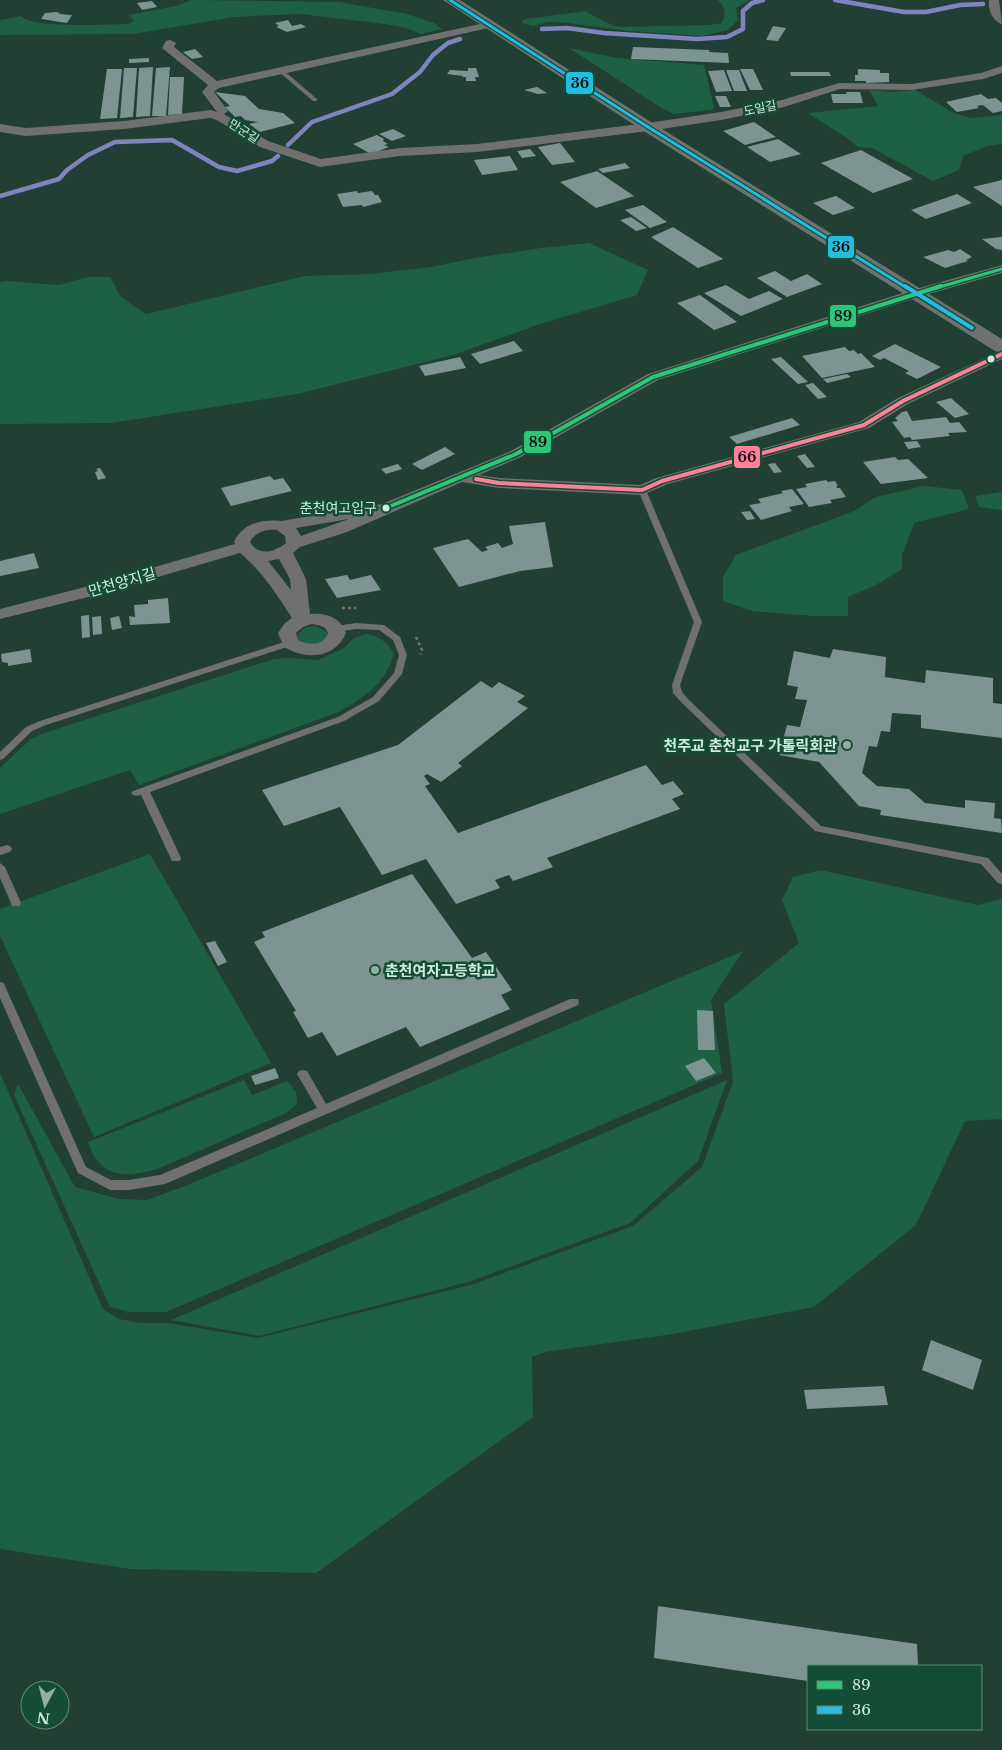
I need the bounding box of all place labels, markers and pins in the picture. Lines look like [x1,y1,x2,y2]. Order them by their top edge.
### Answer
unlabelled marker [986,354,996,364]
place label: 춘천여고입구 [300,499,377,517]
marker: 춘천여고입구 [381,503,391,513]
place label: 천주교 춘천교구 가톨릭회관 [663,736,837,755]
marker: 천주교 춘천교구 가톨릭회관 [841,739,853,751]
place label: 춘천여자고등학교 [385,961,496,980]
marker: 춘천여자고등학교 [369,964,381,976]

